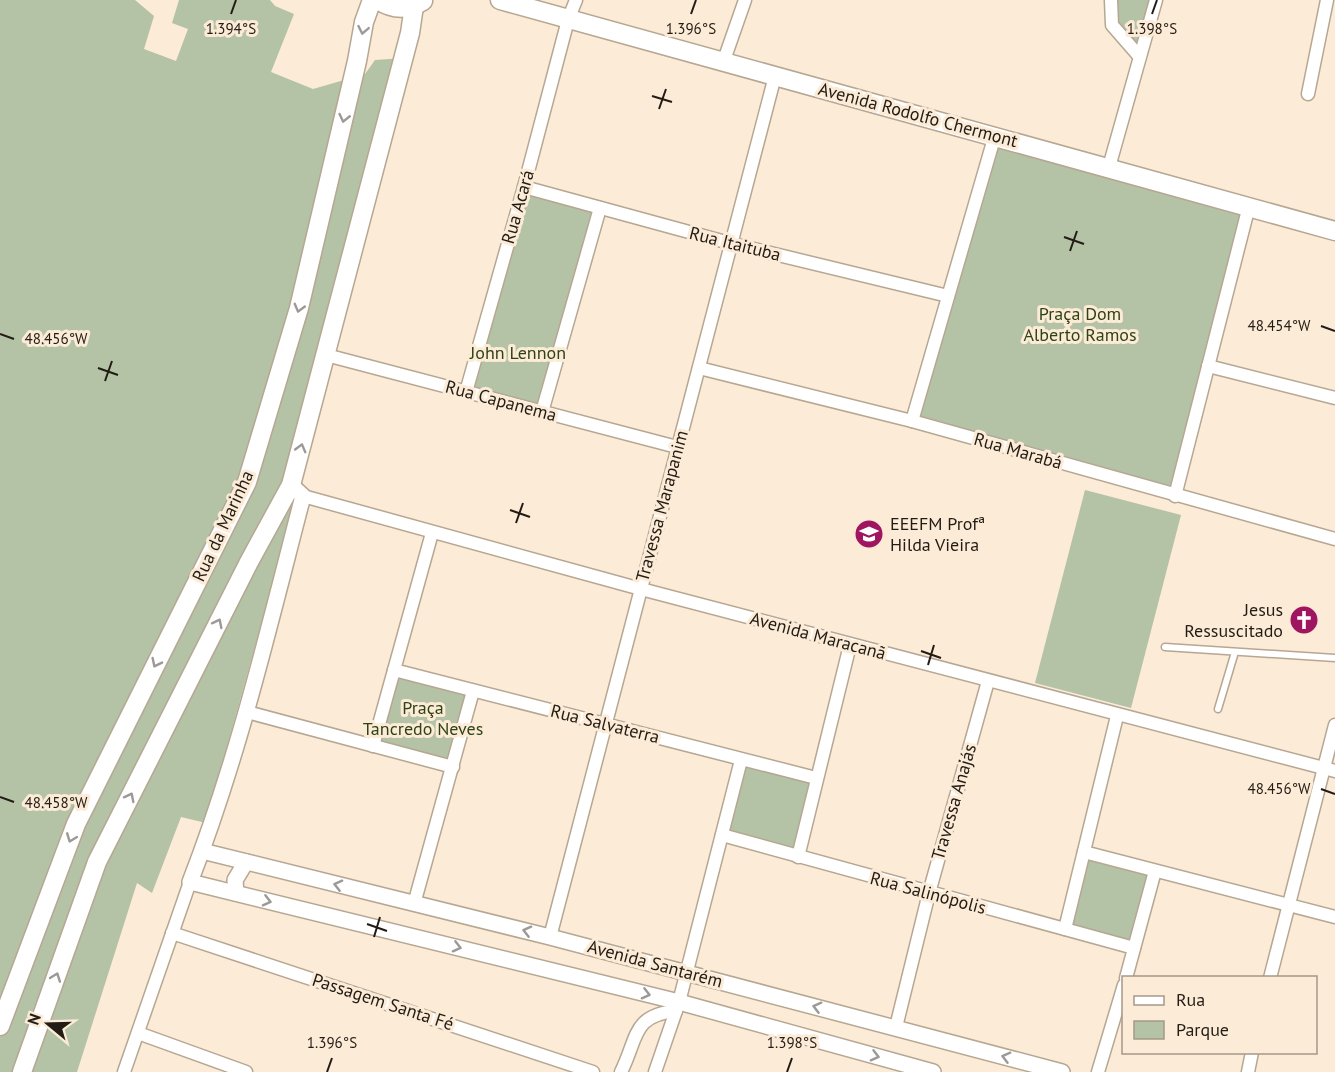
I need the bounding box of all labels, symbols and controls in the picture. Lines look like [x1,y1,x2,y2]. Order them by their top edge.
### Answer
text: 1.394°S [206,19,256,38]
text: 1.396°S [666,19,716,38]
text: 1.398°S [1127,19,1177,38]
one-way arrow [357,25,370,35]
street label: Avenida Rodolfo Chermont [816,77,1020,152]
one-way arrow [338,113,351,123]
street label: Rua Acará [496,167,539,246]
street label: Rua Itaituba [687,221,783,266]
park label: Praça Dom Alberto Ramos [1024,302,1136,346]
one-way arrow [293,303,306,313]
text: 48.454°W [1248,316,1311,335]
text: 48.456°W [25,329,88,348]
park label: John Lennon [469,341,566,364]
street label: Rua Capanema [443,375,559,426]
street label: Rua Marabá [971,427,1065,474]
street label: Travessa Marapanim [630,428,693,584]
one-way arrow [294,443,307,453]
street label: Rua da Marinha [187,466,258,585]
place label: EEEFM Profª Hilda Vieira [890,512,985,556]
school or university icon: EEEFM Profª Hilda Vieira [853,518,885,550]
place label: Jesus Ressuscitado [1184,598,1283,642]
church icon: Jesus Ressuscitado [1288,604,1320,636]
street label: Avenida Maracanã [748,606,889,665]
one-way arrow [211,619,223,630]
one-way arrow [152,657,164,668]
park label: Praça Tancredo Neves [363,696,483,740]
street label: Rua Salvaterra [548,699,662,748]
street label: Travessa Anajás [926,741,981,863]
text: 48.456°W [1248,779,1311,798]
text: 48.458°W [25,793,88,812]
one-way arrow [123,793,134,804]
one-way arrow [66,832,78,843]
street label: Rua Salinópolis [868,866,989,919]
one-way arrow [333,880,343,892]
one-way arrow [262,893,272,906]
one-way arrow [522,926,532,939]
street label: Avenida Santarém [585,934,725,993]
one-way arrow [451,940,461,953]
street label: Passagem Santa Fé [310,968,457,1035]
one-way arrow [49,972,62,983]
legend [1122,976,1317,1054]
one-way arrow [641,986,651,999]
text: Rua [1176,988,1205,1011]
north arrow [18,994,78,1054]
one-way arrow [813,1001,823,1014]
text: N [23,1011,45,1027]
text: Parque [1176,1018,1229,1041]
text: 1.396°S [307,1033,357,1052]
text: 1.398°S [767,1033,817,1052]
one-way arrow [869,1049,879,1061]
one-way arrow [1001,1052,1012,1064]

